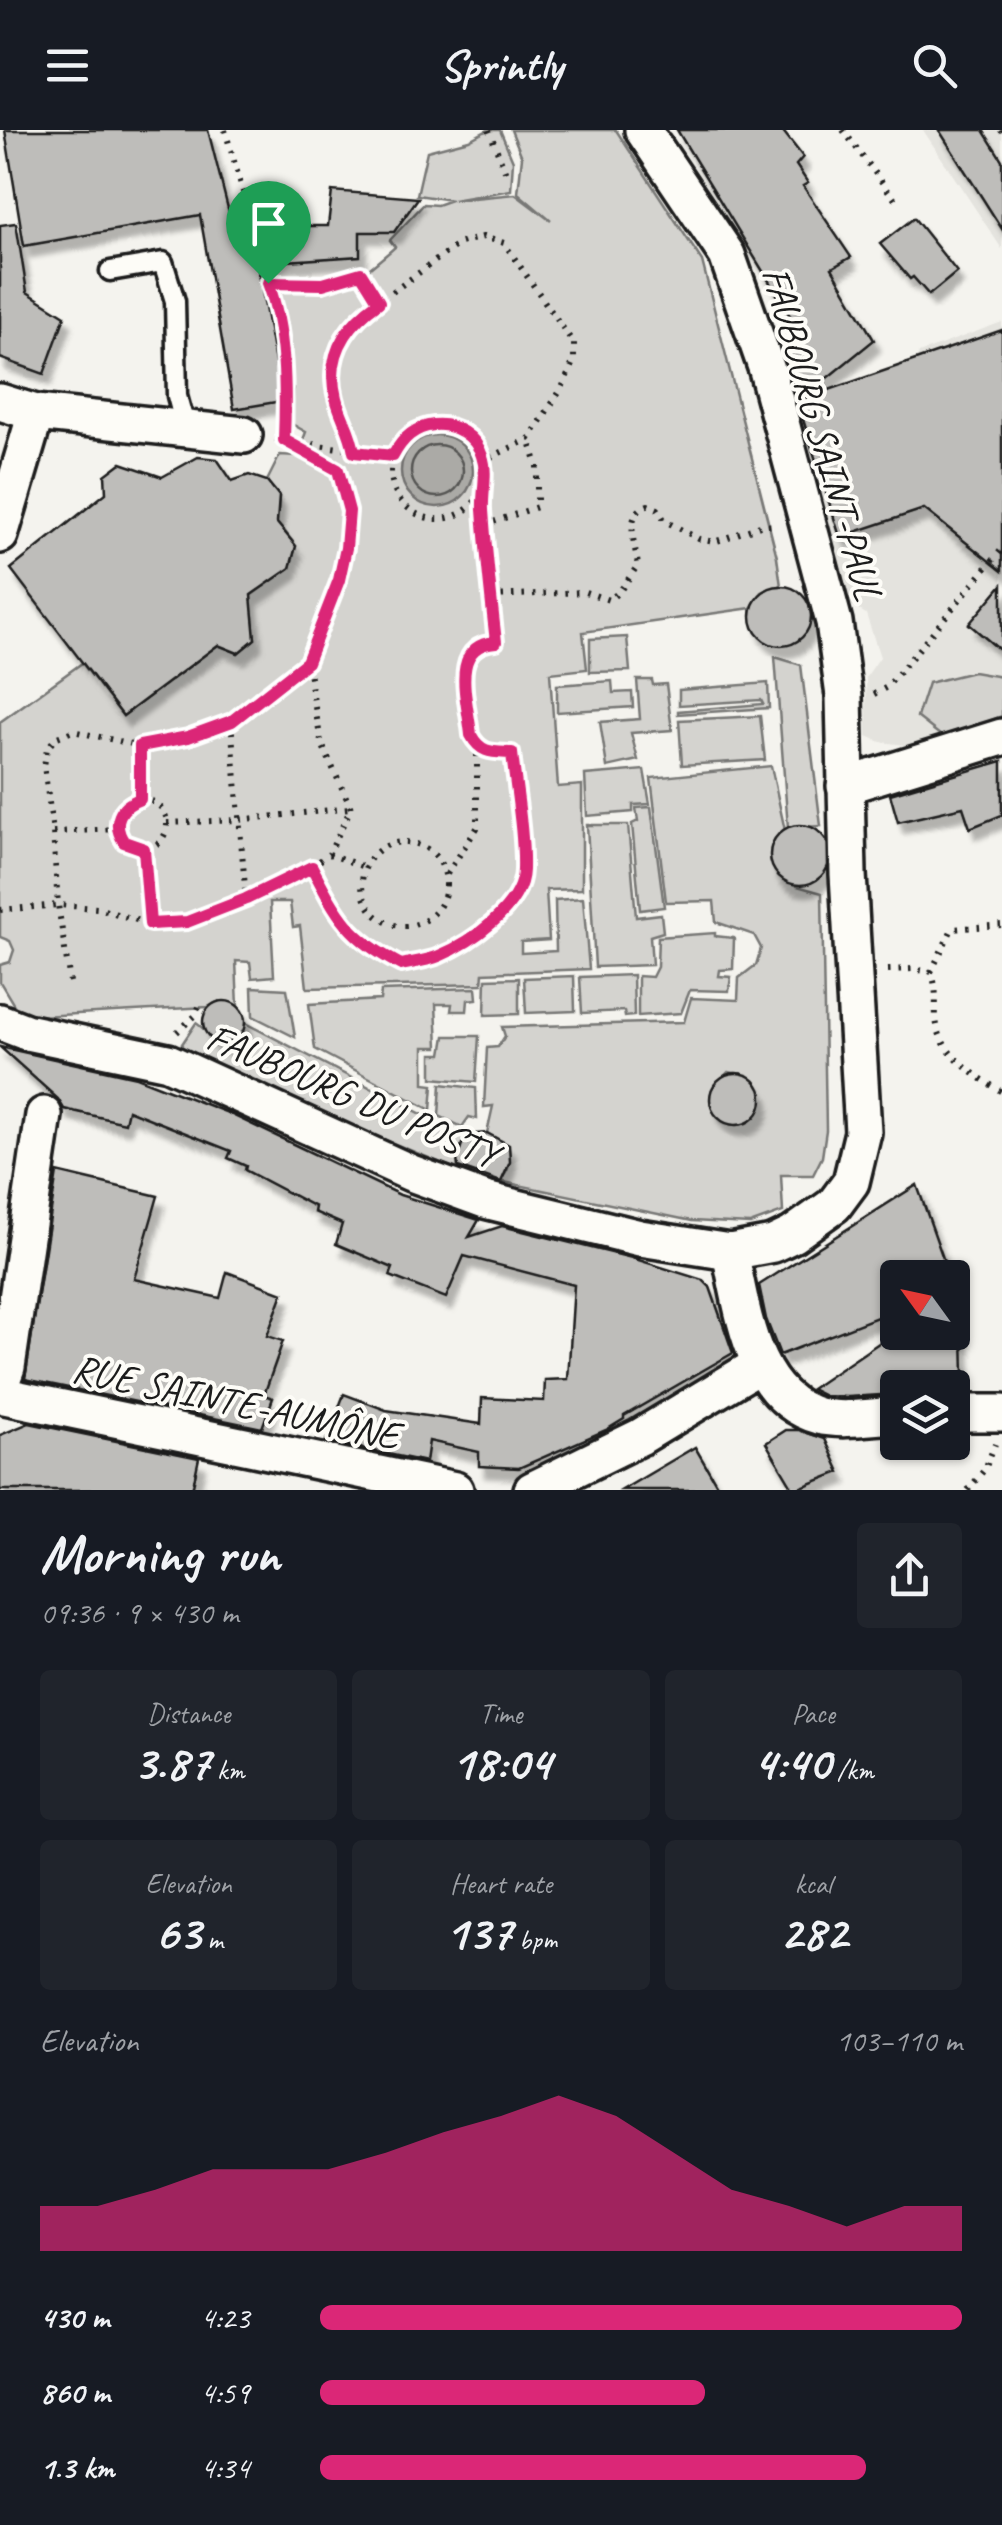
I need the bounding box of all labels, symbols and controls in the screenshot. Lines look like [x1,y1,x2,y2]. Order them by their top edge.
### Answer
text: Sprintly [439,37,563,94]
icon: menu [40,38,95,93]
icon: search [907,38,962,93]
pin [226,181,311,284]
icon: arrive [241,196,296,251]
street label: FAUBOURG SAINT-PAUL [751,261,894,607]
street label: FAUBOURG DU POSTY [199,1012,510,1182]
north arrow [880,1260,970,1350]
map controls [880,1260,970,1460]
street label: RUE SAINTE-AUMÔNE [68,1343,408,1462]
button: layers [880,1370,970,1460]
text: Morning run [40,1519,280,1589]
button: share [857,1523,962,1628]
text: 09:36 · 9 × 430 m [40,1592,238,1633]
text: Distance [147,1696,230,1731]
text: Time [480,1696,522,1731]
text: Pace [792,1696,835,1731]
text: 3.87 [133,1731,210,1794]
text: 18:04 [451,1731,551,1794]
text: 4:40 [753,1731,830,1794]
text: km [210,1752,244,1787]
text: /km [830,1752,874,1787]
text: Elevation [146,1866,232,1901]
text: Heart rate [450,1866,552,1901]
text: kcal [795,1866,832,1901]
text: 63 [154,1901,200,1964]
text: 137 [445,1901,512,1964]
text: 282 [780,1901,847,1964]
text: m [200,1922,223,1957]
text: bpm [512,1922,557,1957]
text: Elevation [40,2020,138,2061]
text: 103–110 m [836,2020,962,2061]
text: 430 m [40,2297,109,2338]
text: 4:23 [200,2297,250,2338]
text: 860 m [40,2372,110,2413]
text: 4:59 [200,2372,250,2413]
text: 1.3 km [40,2447,114,2488]
text: 4:34 [200,2447,250,2488]

